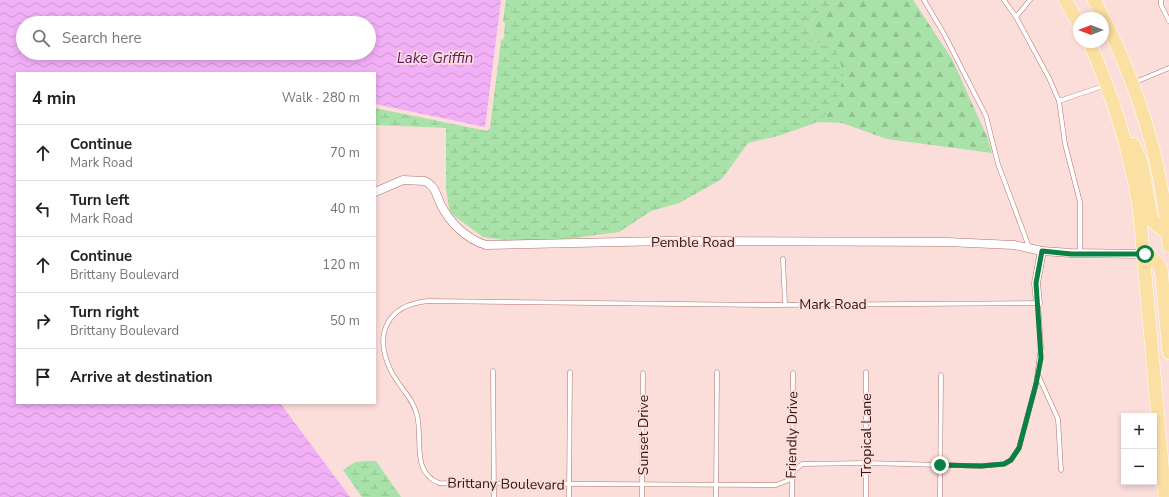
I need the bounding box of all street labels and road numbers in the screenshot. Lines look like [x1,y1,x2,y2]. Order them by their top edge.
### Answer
street label: Pemble Road [651,233,735,252]
street label: Mark Road [799,295,867,314]
street label: Friendly Drive [782,391,802,479]
street label: Tropical Lane [857,393,876,477]
street label: Sunset Drive [634,395,653,475]
street label: Brittany Boulevard [447,473,565,495]

